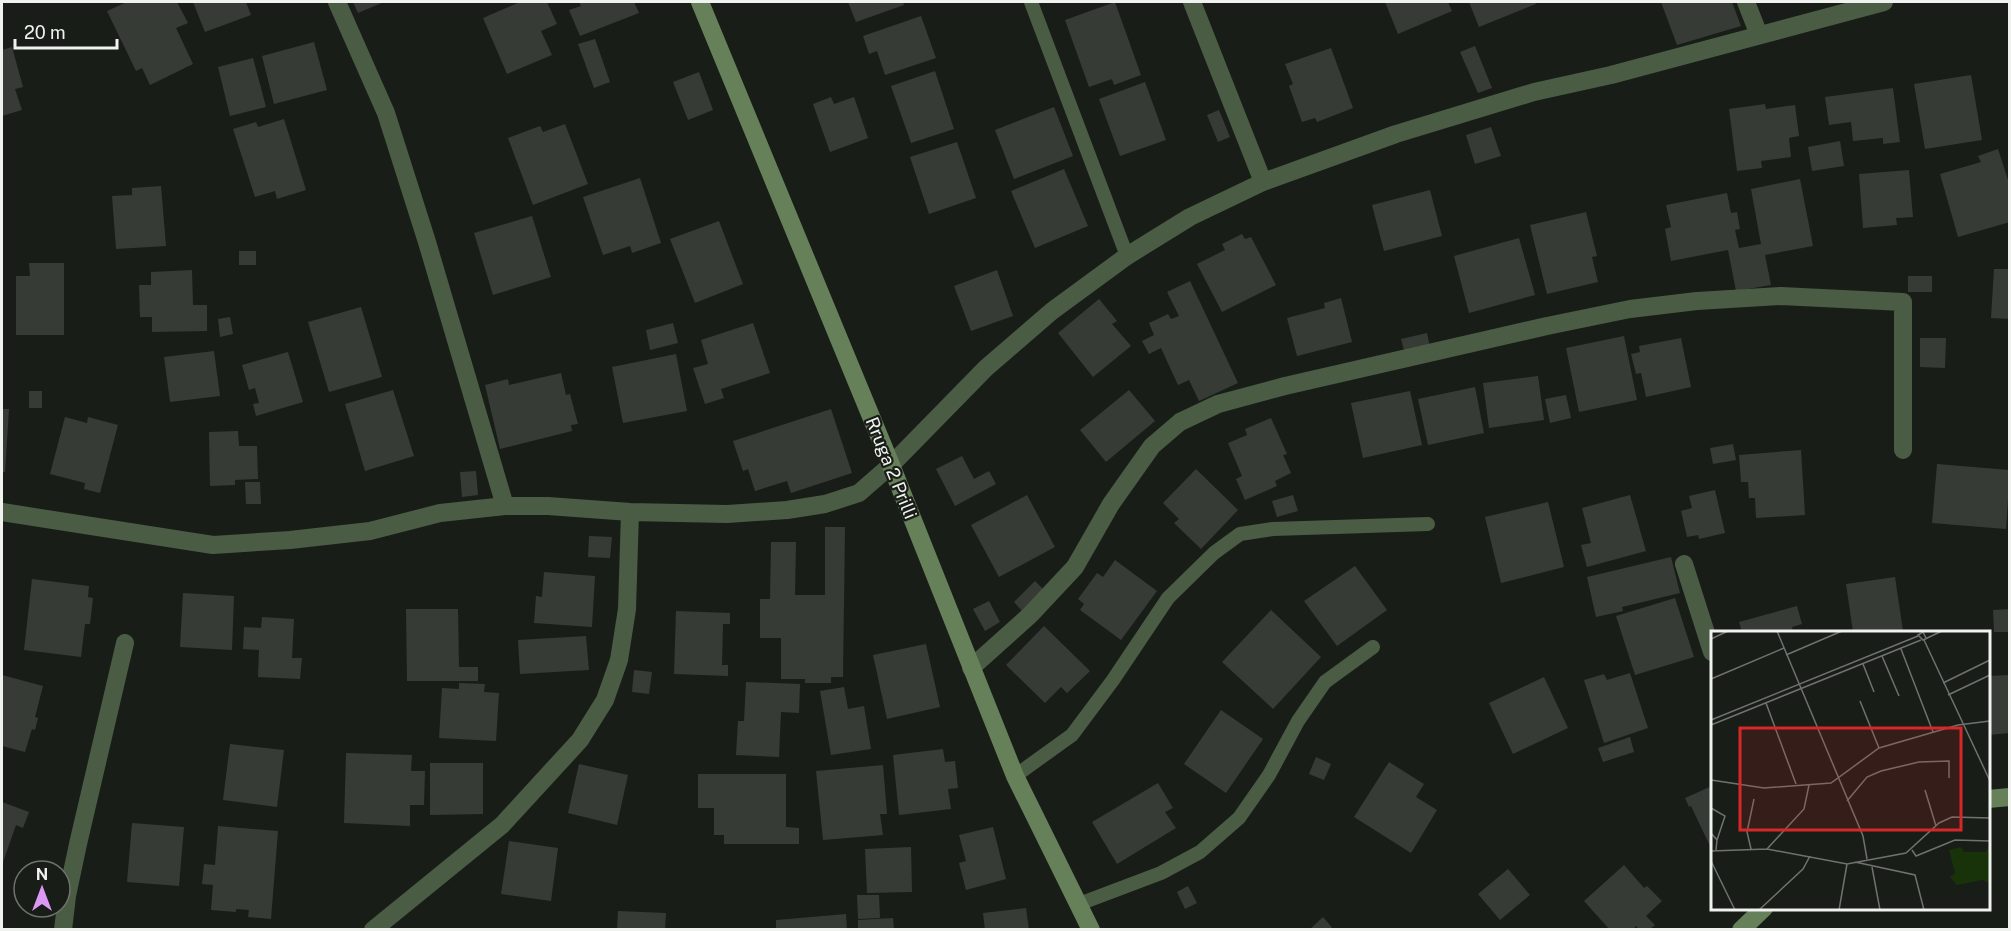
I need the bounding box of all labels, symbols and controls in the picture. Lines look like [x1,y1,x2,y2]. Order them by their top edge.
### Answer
scale bar [15,12,117,50]
text: 20 m [24,22,66,43]
street label: Rruga 2 Prilli [862,414,921,522]
inset map [1711,631,1990,910]
north arrow [12,859,72,919]
text: N [36,865,48,884]

